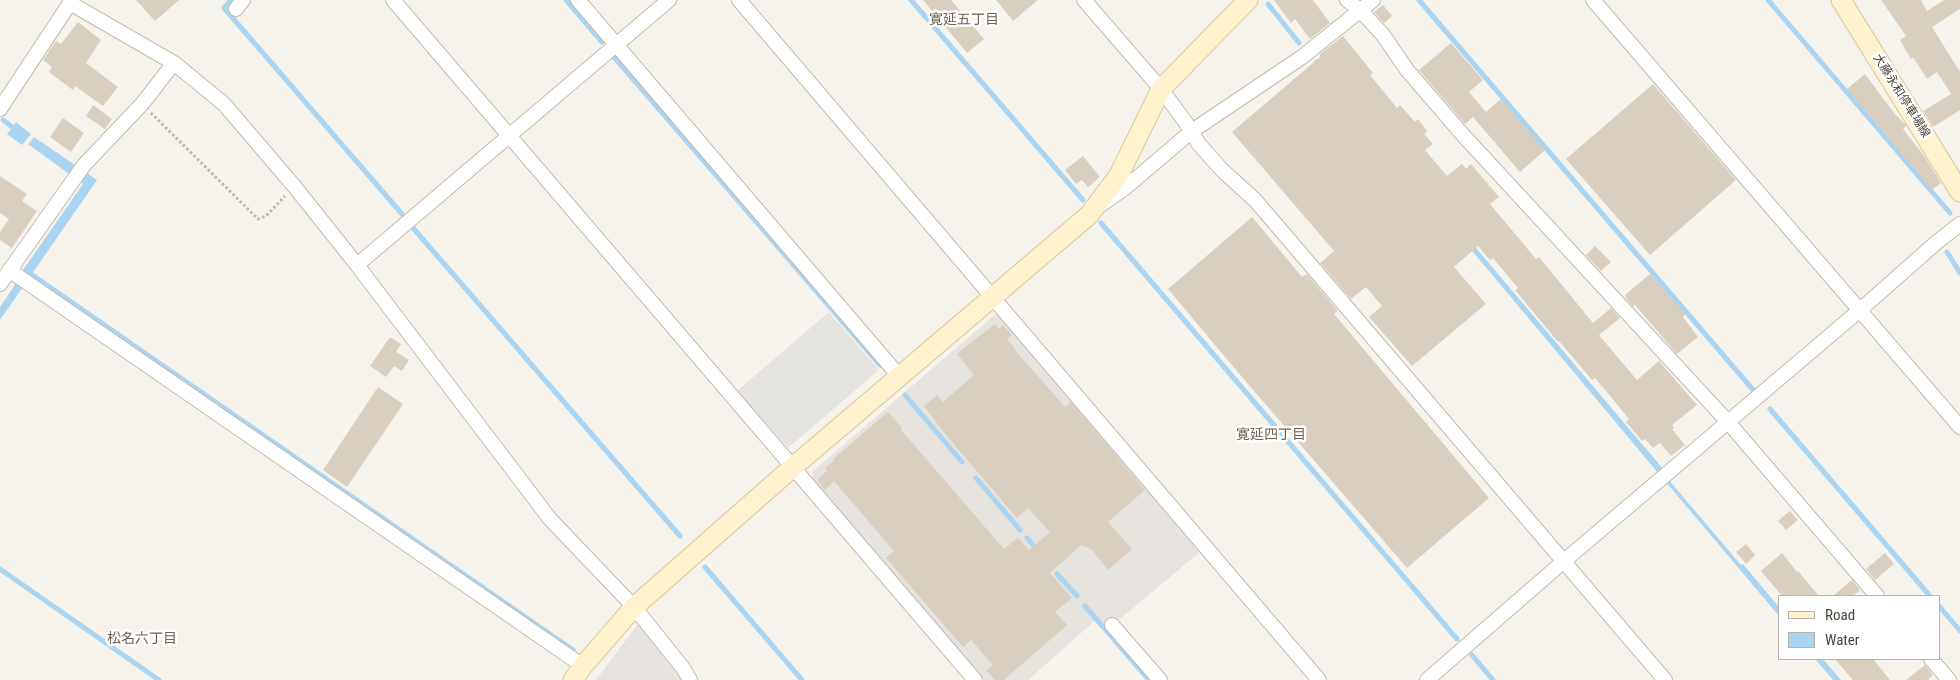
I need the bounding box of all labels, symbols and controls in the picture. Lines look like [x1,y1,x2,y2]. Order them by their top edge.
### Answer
district label: 寛延五丁目 [929,12,999,28]
street label: 大藤永和停車場線 [1869,51,1933,141]
district label: 寛延四丁目 [1236,427,1306,443]
legend [1778,595,1940,660]
text: Road [1825,606,1855,624]
district label: 松名六丁目 [107,631,177,647]
text: Water [1825,631,1859,649]

